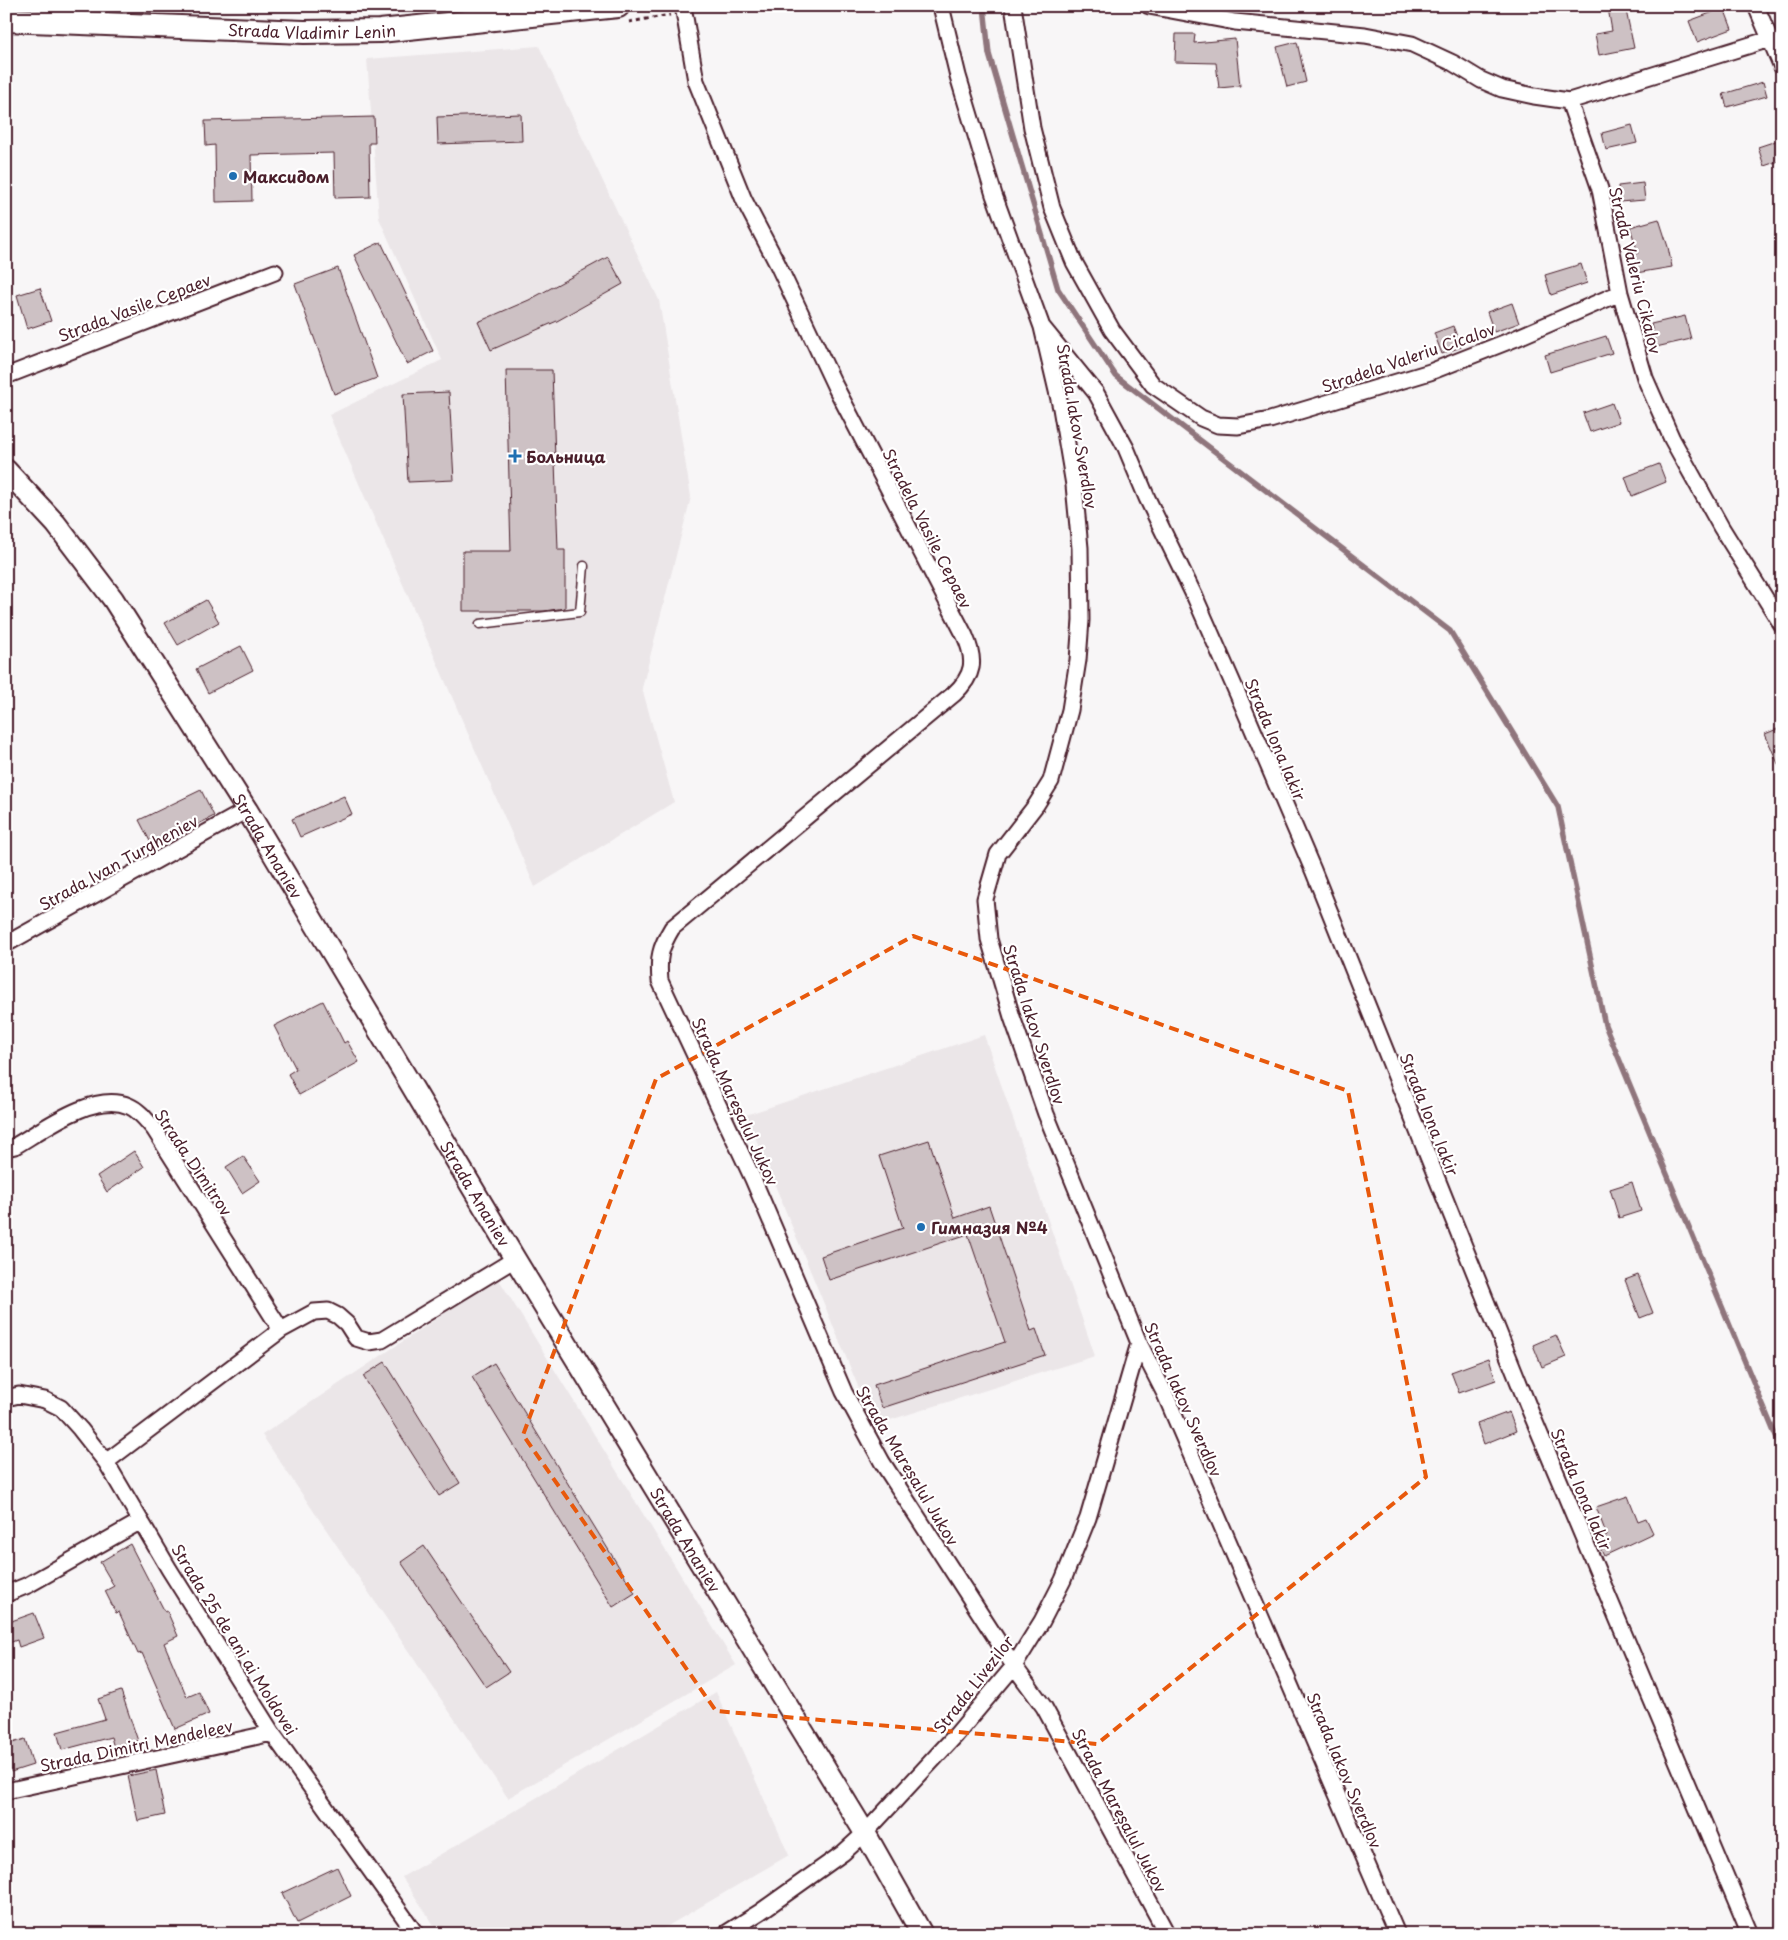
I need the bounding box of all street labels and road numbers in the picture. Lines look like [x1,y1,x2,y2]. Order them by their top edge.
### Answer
street label: Strada Vladimir Lenin [227,17,397,44]
street label: Strada Valeriu Cikalov [1604,184,1668,356]
street label: Strada Vasile Cepaev [54,267,214,347]
street label: Stradela Valeriu Cicalov [1318,316,1498,398]
street label: Strada Iakov Sverdlov [1052,342,1104,510]
street label: Stradela Vasile Cepaev [877,444,979,613]
street label: Strada Iona Iakir [1239,674,1313,805]
street label: Strada Ananiev [227,788,309,903]
street label: Strada Ivan Turgheniev [34,808,203,916]
street label: Strada Iakov Sverdlov [998,941,1072,1107]
street label: Strada Mareșalul Jukov [686,1013,786,1189]
street label: Strada Iona Iakir [1394,1049,1466,1180]
street label: Strada Dimitrov [149,1104,239,1221]
street label: Strada Ananiev [435,1136,517,1251]
street label: Strada Iakov Sverdlov [1139,1318,1229,1480]
street label: Strada Mareșalul Jukov [851,1380,965,1550]
street label: Strada Iona Iakir [1545,1424,1619,1555]
street label: Strada Ananiev [645,1482,727,1597]
street label: Strada 25 de ani ai Moldovei [166,1539,304,1739]
street label: Strada Livezilor [927,1629,1019,1738]
street label: Strada Iakov Sverdlov [1301,1688,1389,1852]
street label: Strada Dimitri Mendeleev [37,1713,235,1777]
street label: Strada Mareșalul Jukov [1066,1724,1174,1896]

